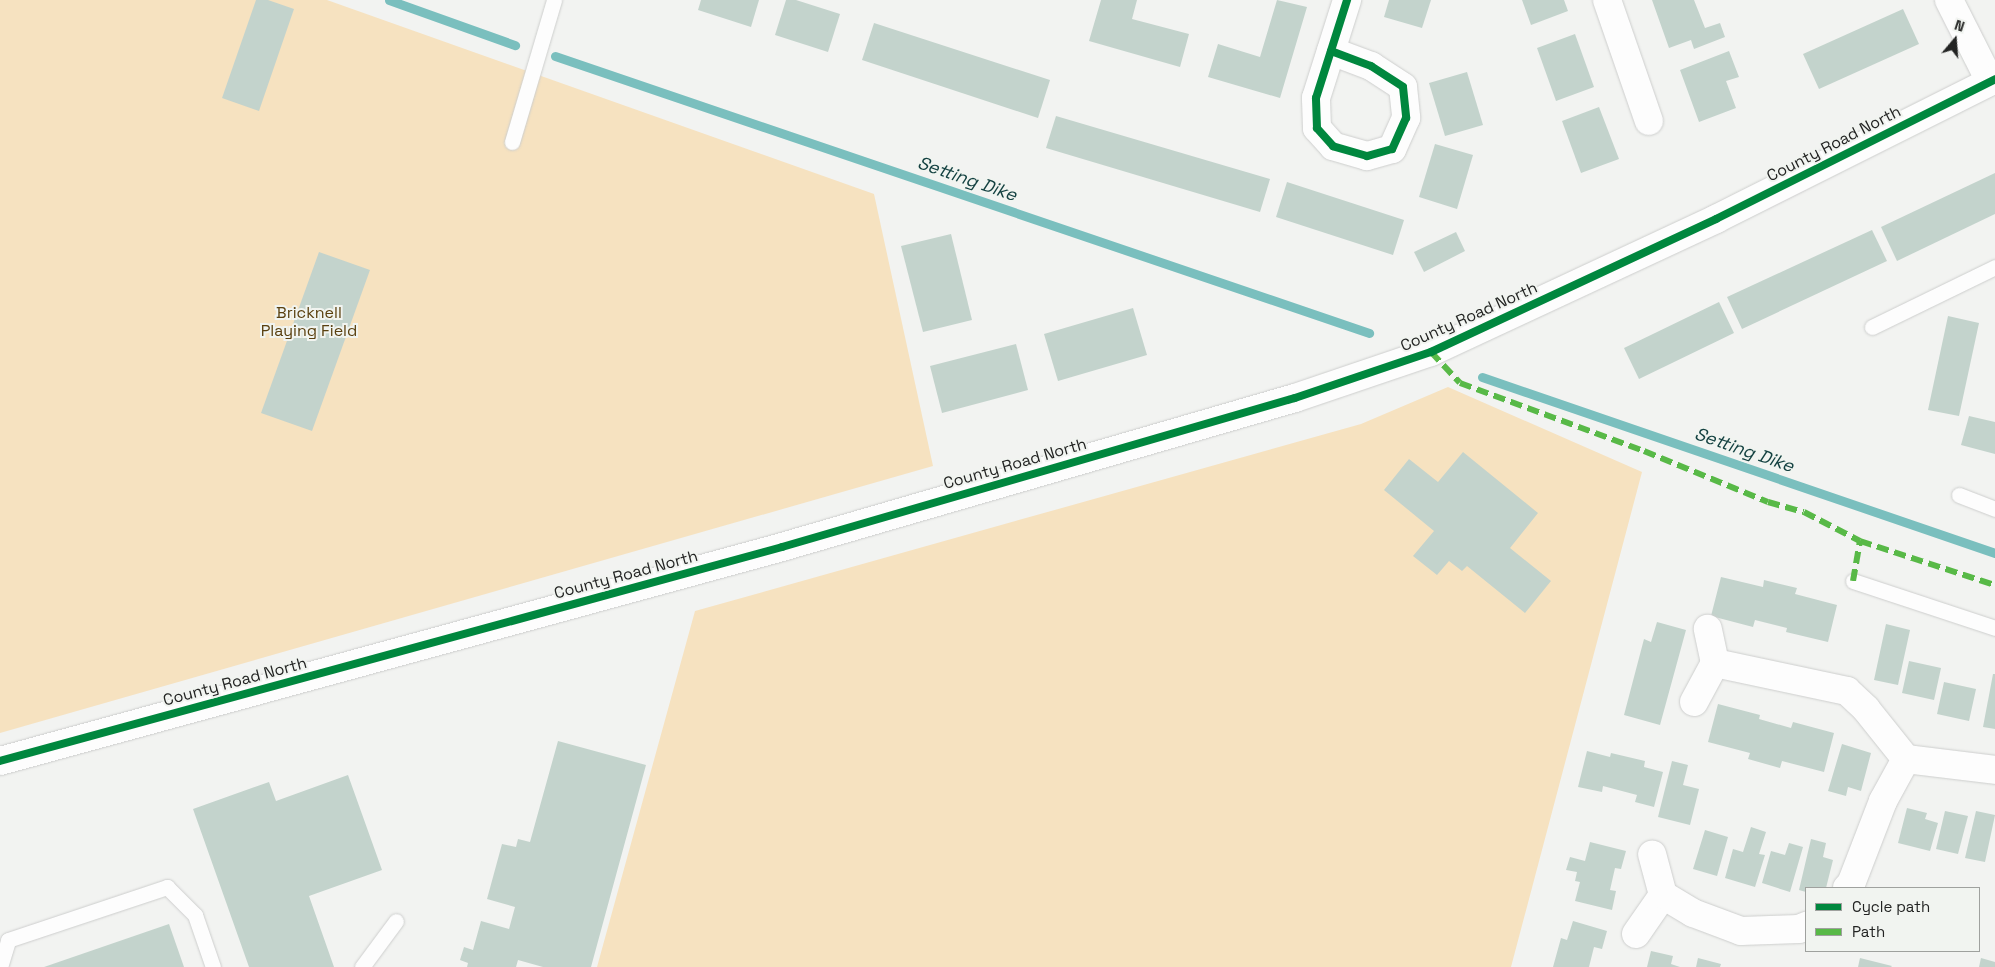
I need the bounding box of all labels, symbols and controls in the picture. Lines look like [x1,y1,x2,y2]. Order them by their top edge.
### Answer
north arrow [1930,15,1980,65]
text: N [1952,16,1967,36]
street label: County Road North [1764,102,1904,186]
water label: Setting Dike [915,152,1019,206]
street label: County Road North [1398,278,1540,356]
park label: Bricknell Playing Field [261,303,357,341]
water label: Setting Dike [1692,423,1796,477]
street label: County Road North [941,434,1089,494]
street label: County Road North [552,547,700,603]
street label: County Road North [161,654,309,710]
legend [1805,887,1980,952]
text: Cycle path [1852,897,1930,916]
text: Path [1852,922,1885,941]

